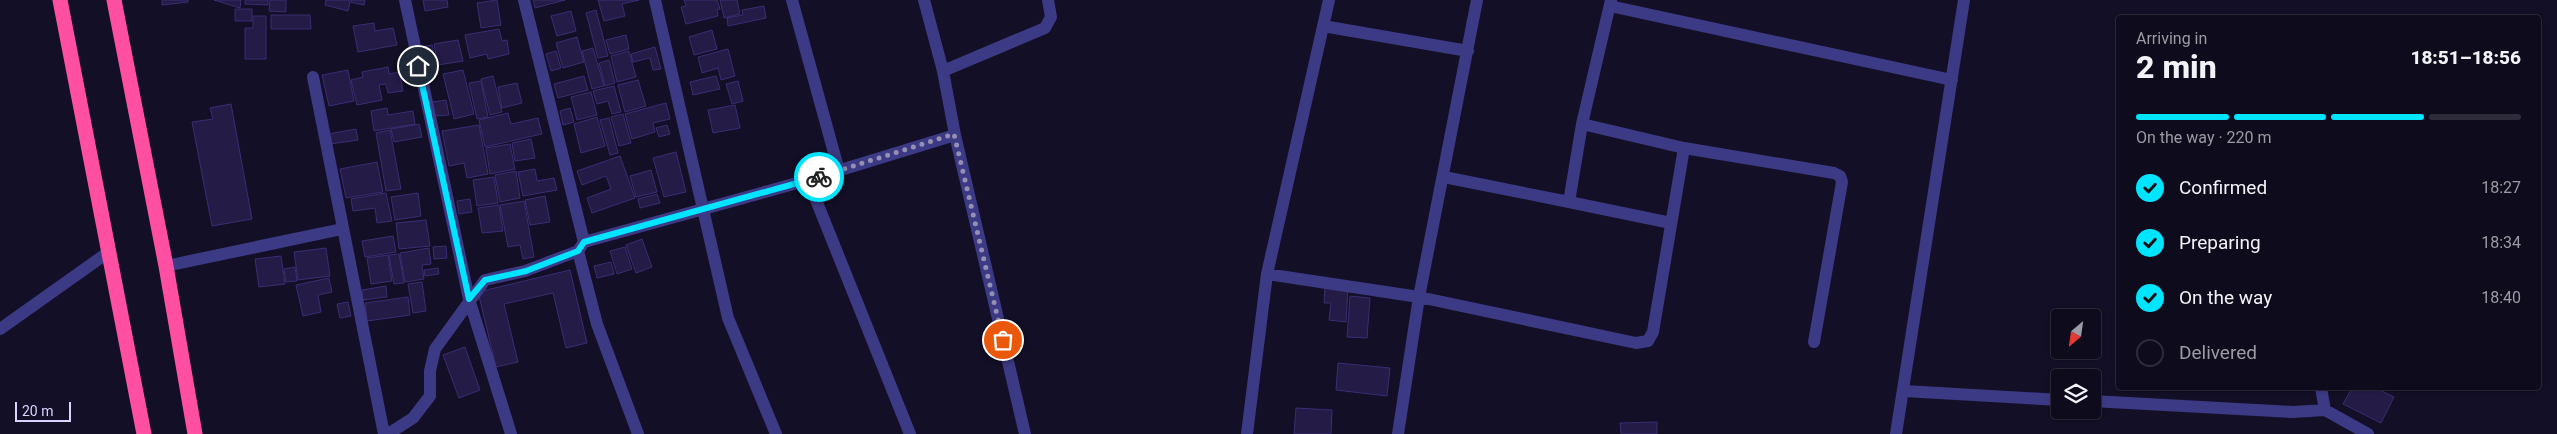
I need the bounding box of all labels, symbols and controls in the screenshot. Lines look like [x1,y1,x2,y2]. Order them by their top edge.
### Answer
text: Arriving in [2136,29,2207,48]
pin [397,45,439,87]
text: 18:51–18:56 [2410,46,2521,69]
text: 2 min [2136,48,2217,86]
icon: home [404,52,432,80]
text: On the way · 220 m [2136,128,2272,147]
courier [794,152,844,202]
icon: bike [805,163,833,191]
icon: check [2136,174,2164,202]
text: Confirmed [2179,176,2267,199]
text: 18:27 [2481,178,2521,197]
icon: check [2136,229,2164,257]
text: Preparing [2179,231,2261,254]
text: 18:34 [2481,233,2521,252]
icon: check [2136,284,2164,312]
text: On the way [2179,286,2272,309]
text: 18:40 [2481,288,2521,307]
north arrow [2051,309,2101,359]
map controls [2051,309,2101,419]
pin [982,319,1024,361]
icon: bag [989,326,1017,354]
text: Delivered [2179,341,2257,364]
button: layers [2051,369,2101,419]
scale bar [15,399,71,422]
text: 20 m [22,403,54,419]

